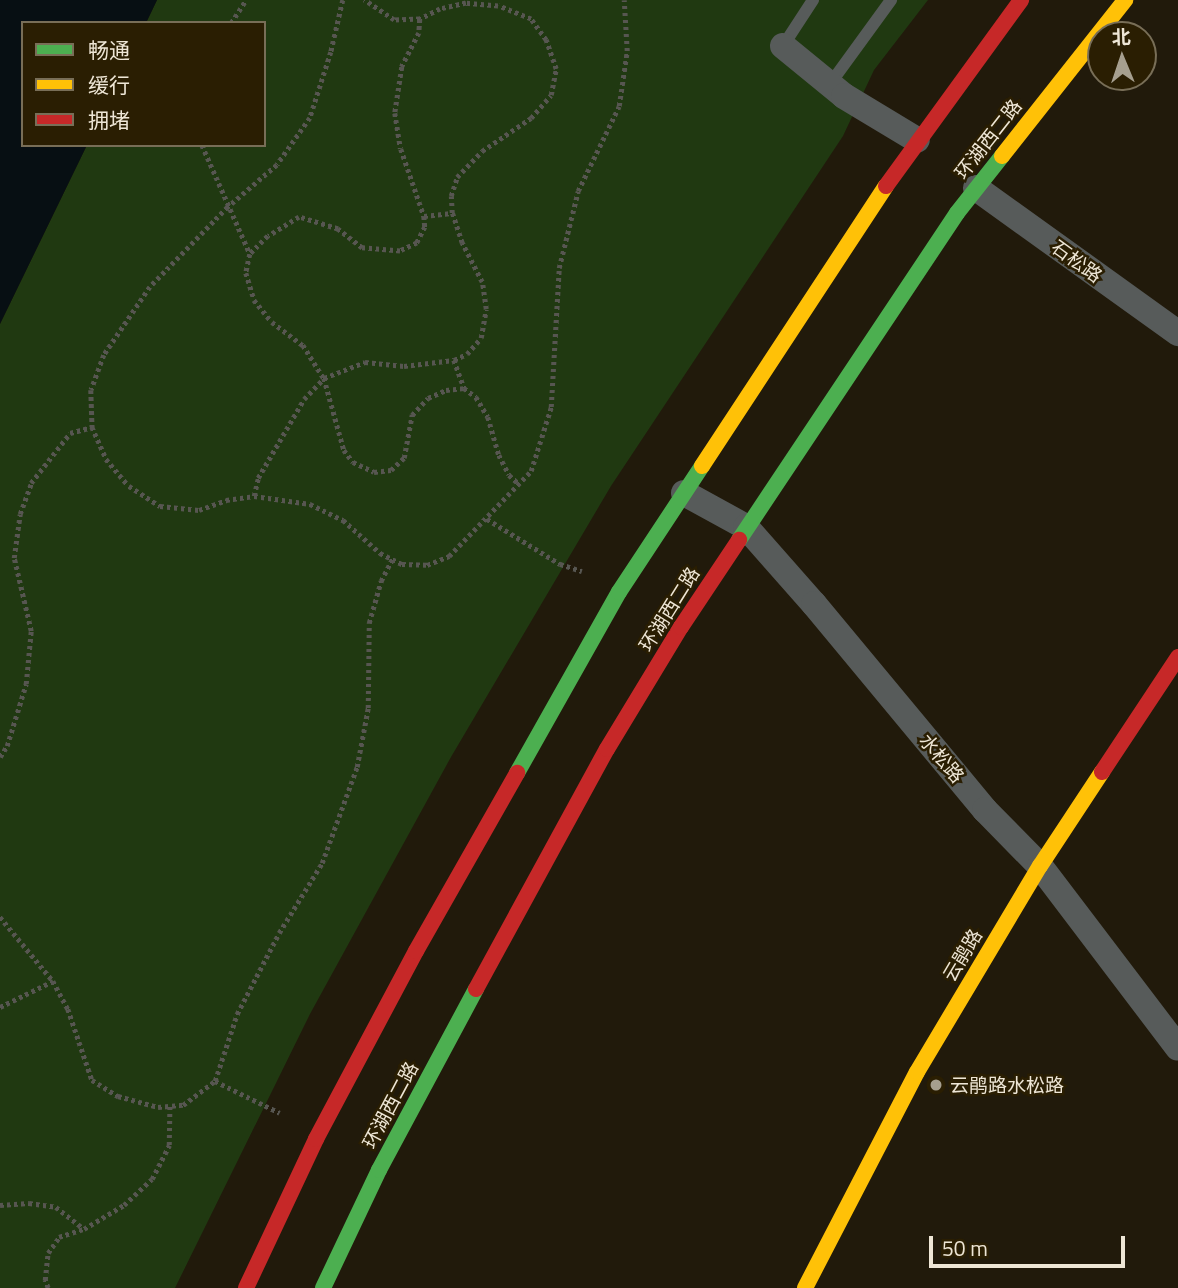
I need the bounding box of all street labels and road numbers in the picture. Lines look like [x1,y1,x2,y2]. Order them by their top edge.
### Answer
street label: 环湖西二路 [950,95,1026,183]
street label: 石松路 [1047,235,1107,287]
street label: 环湖西二路 [634,563,704,655]
street label: 水松路 [915,729,969,787]
street label: 云鹃路 [938,925,986,985]
street label: 环湖西二路 [358,1058,422,1152]

